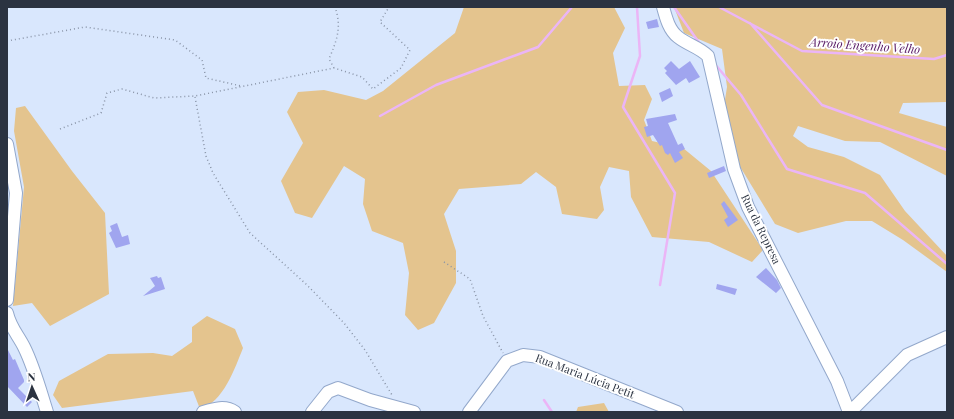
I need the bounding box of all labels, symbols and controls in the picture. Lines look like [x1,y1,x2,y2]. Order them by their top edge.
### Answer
water label: Arroio Engenho Velho [807,33,921,57]
street label: Rua da Represa [738,191,785,267]
street label: Rua Maria Lúcia Petit [533,350,637,401]
north arrow [12,367,52,407]
text: N [27,369,36,384]

